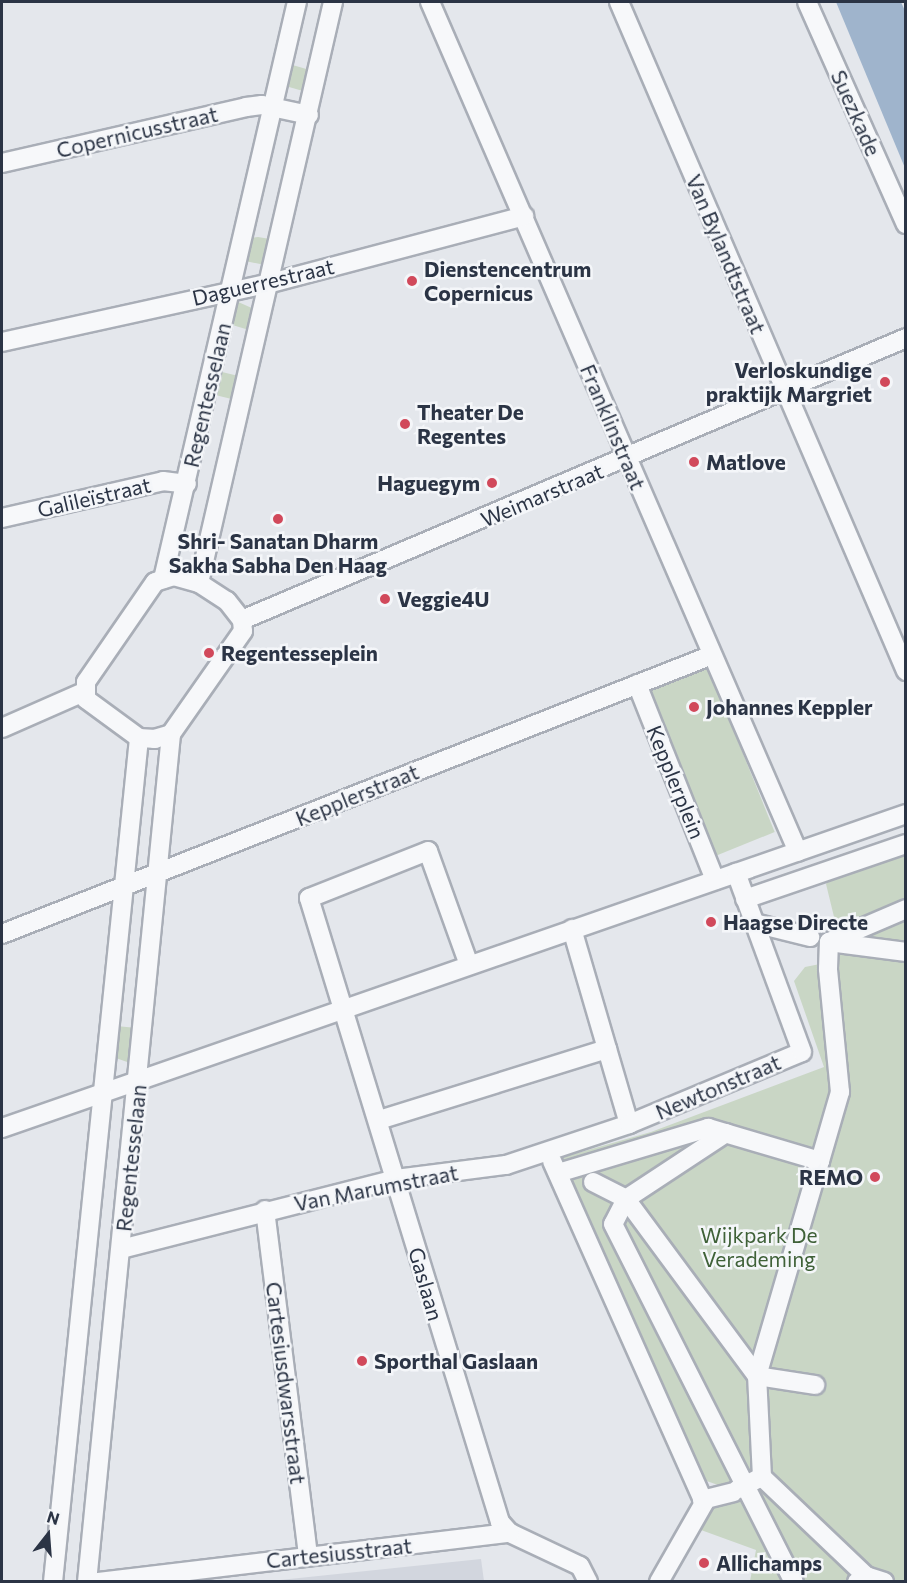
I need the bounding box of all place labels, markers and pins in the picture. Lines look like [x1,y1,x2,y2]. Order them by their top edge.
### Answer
place label: Dienstencentrum Copernicus [424,256,591,306]
marker: Dienstencentrum Copernicus [405,274,419,288]
place label: Verloskundige praktijk Margriet [706,357,872,407]
marker: Verloskundige praktijk Margriet [876,373,894,391]
place label: Theater De Regentes [417,399,524,449]
marker: Theater De Regentes [398,417,412,431]
place label: Matlove [706,449,786,475]
marker: Matlove [687,455,701,469]
place label: Haguegym [377,470,480,496]
marker: Haguegym [485,476,499,490]
marker: Shri- Sanatan Dharm Sakha Sabha Den Haag [271,512,285,526]
place label: Shri- Sanatan Dharm Sakha Sabha Den Haag [169,528,387,578]
place label: Veggie4U [397,586,490,612]
marker: Veggie4U [378,592,392,606]
place label: Regentesseplein [221,640,378,666]
marker: Regentesseplein [202,646,216,660]
place label: Johannes Keppler [706,694,873,720]
marker: Johannes Keppler [687,700,701,714]
place label: Haagse Directe [723,909,868,935]
marker: Haagse Directe [704,915,718,929]
place label: REMO [799,1164,863,1190]
marker: REMO [868,1170,882,1184]
place label: Sporthal Gaslaan [374,1348,538,1374]
marker: Sporthal Gaslaan [355,1354,369,1368]
place label: Allichamps [716,1550,822,1576]
marker: Allichamps [697,1556,711,1570]

